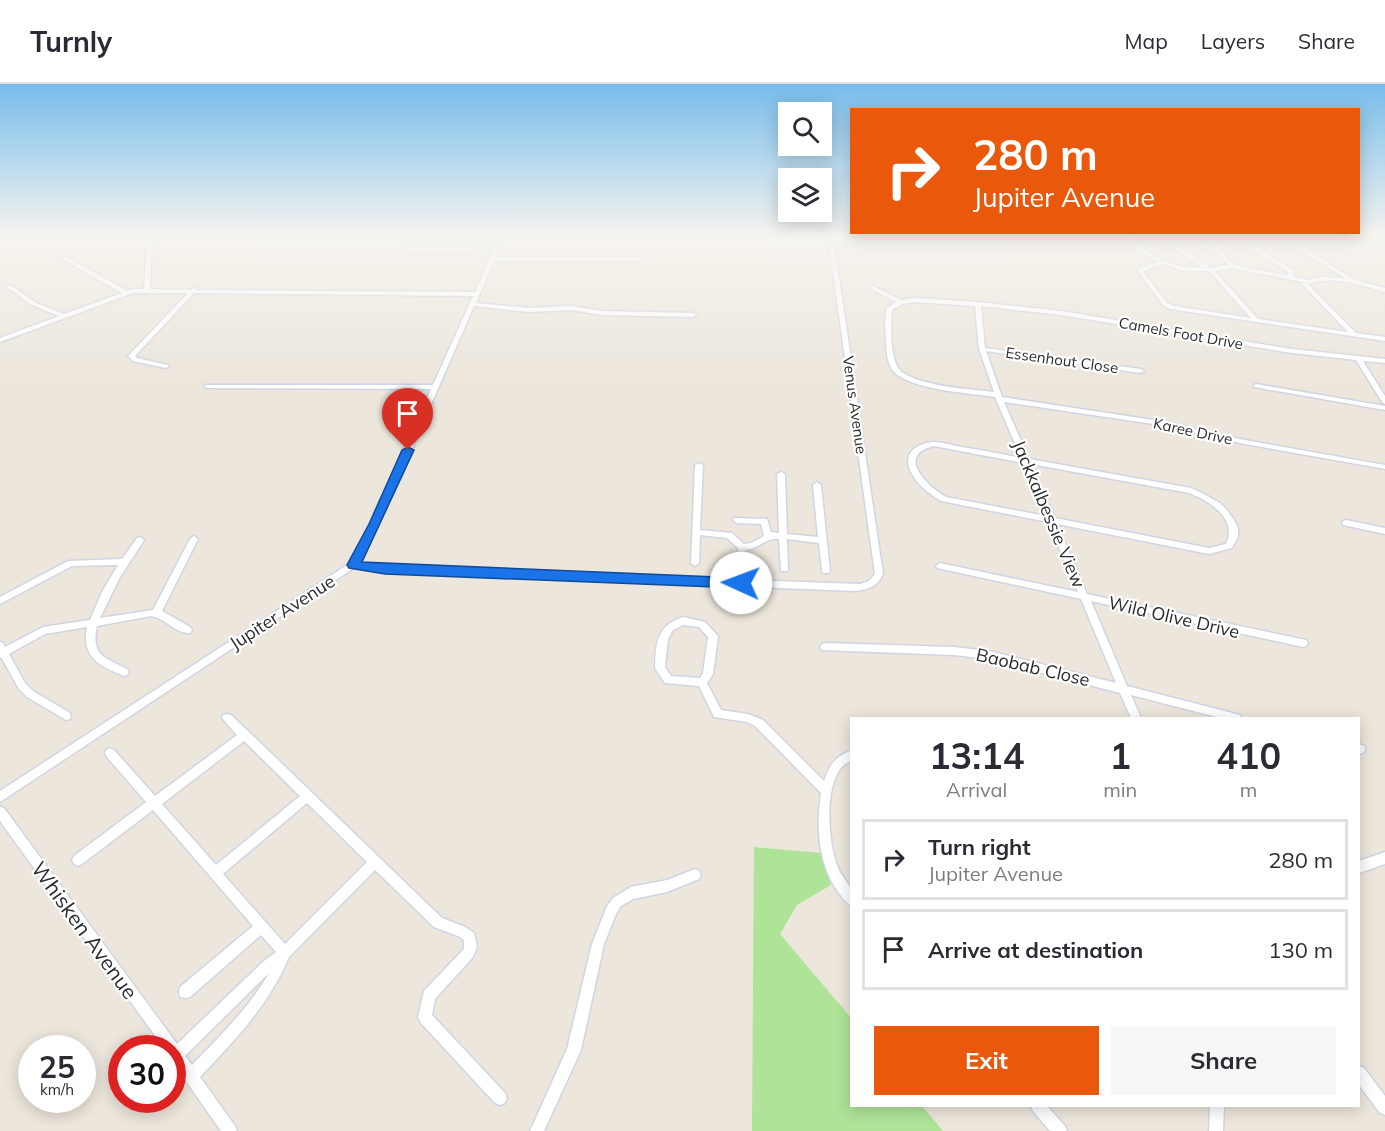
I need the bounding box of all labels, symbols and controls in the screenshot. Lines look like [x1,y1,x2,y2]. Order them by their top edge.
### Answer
text: Turnly [30,24,112,59]
text: Map [1125,28,1168,54]
text: Layers [1201,28,1265,54]
text: Share [1298,28,1355,54]
map controls [778,102,832,222]
button: search [778,102,832,156]
text: 280 m [973,128,1098,181]
icon: right [874,132,952,210]
button: layers [778,168,832,222]
text: Jupiter Avenue [973,180,1155,214]
street label: Camels Foot Drive [1117,313,1245,353]
street label: Essenhout Close [1004,343,1120,377]
street label: Venus Avenue [839,355,871,455]
pin [382,388,433,450]
icon: arrive [391,397,424,430]
street label: Karee Drive [1152,413,1234,449]
street label: Jackkalbessie View [1007,437,1091,592]
position arrow [709,551,773,615]
street label: Jupiter Avenue [225,569,339,655]
street label: Wild Olive Drive [1106,591,1242,643]
street label: Baobab Close [974,643,1092,691]
text: 13:14 [929,733,1024,778]
text: 1 [1109,733,1131,778]
text: 410 [1216,733,1281,778]
text: Arrival [946,777,1007,802]
text: min [1103,777,1137,802]
text: m [1240,777,1257,802]
text: Turn right [928,833,1031,861]
icon: right [877,843,910,876]
text: 280 m [1268,846,1333,874]
street label: Whisken Avenue [26,856,144,1004]
text: Jupiter Avenue [928,861,1063,886]
icon: arrive [877,933,910,966]
text: Arrive at destination [928,936,1143,964]
text: 130 m [1268,936,1333,964]
button: Exit [874,1026,1099,1095]
button: Share [1111,1026,1336,1095]
speed limit sign: 30 [108,1035,186,1113]
text: 25 [39,1048,75,1086]
text: km/h [40,1080,74,1099]

